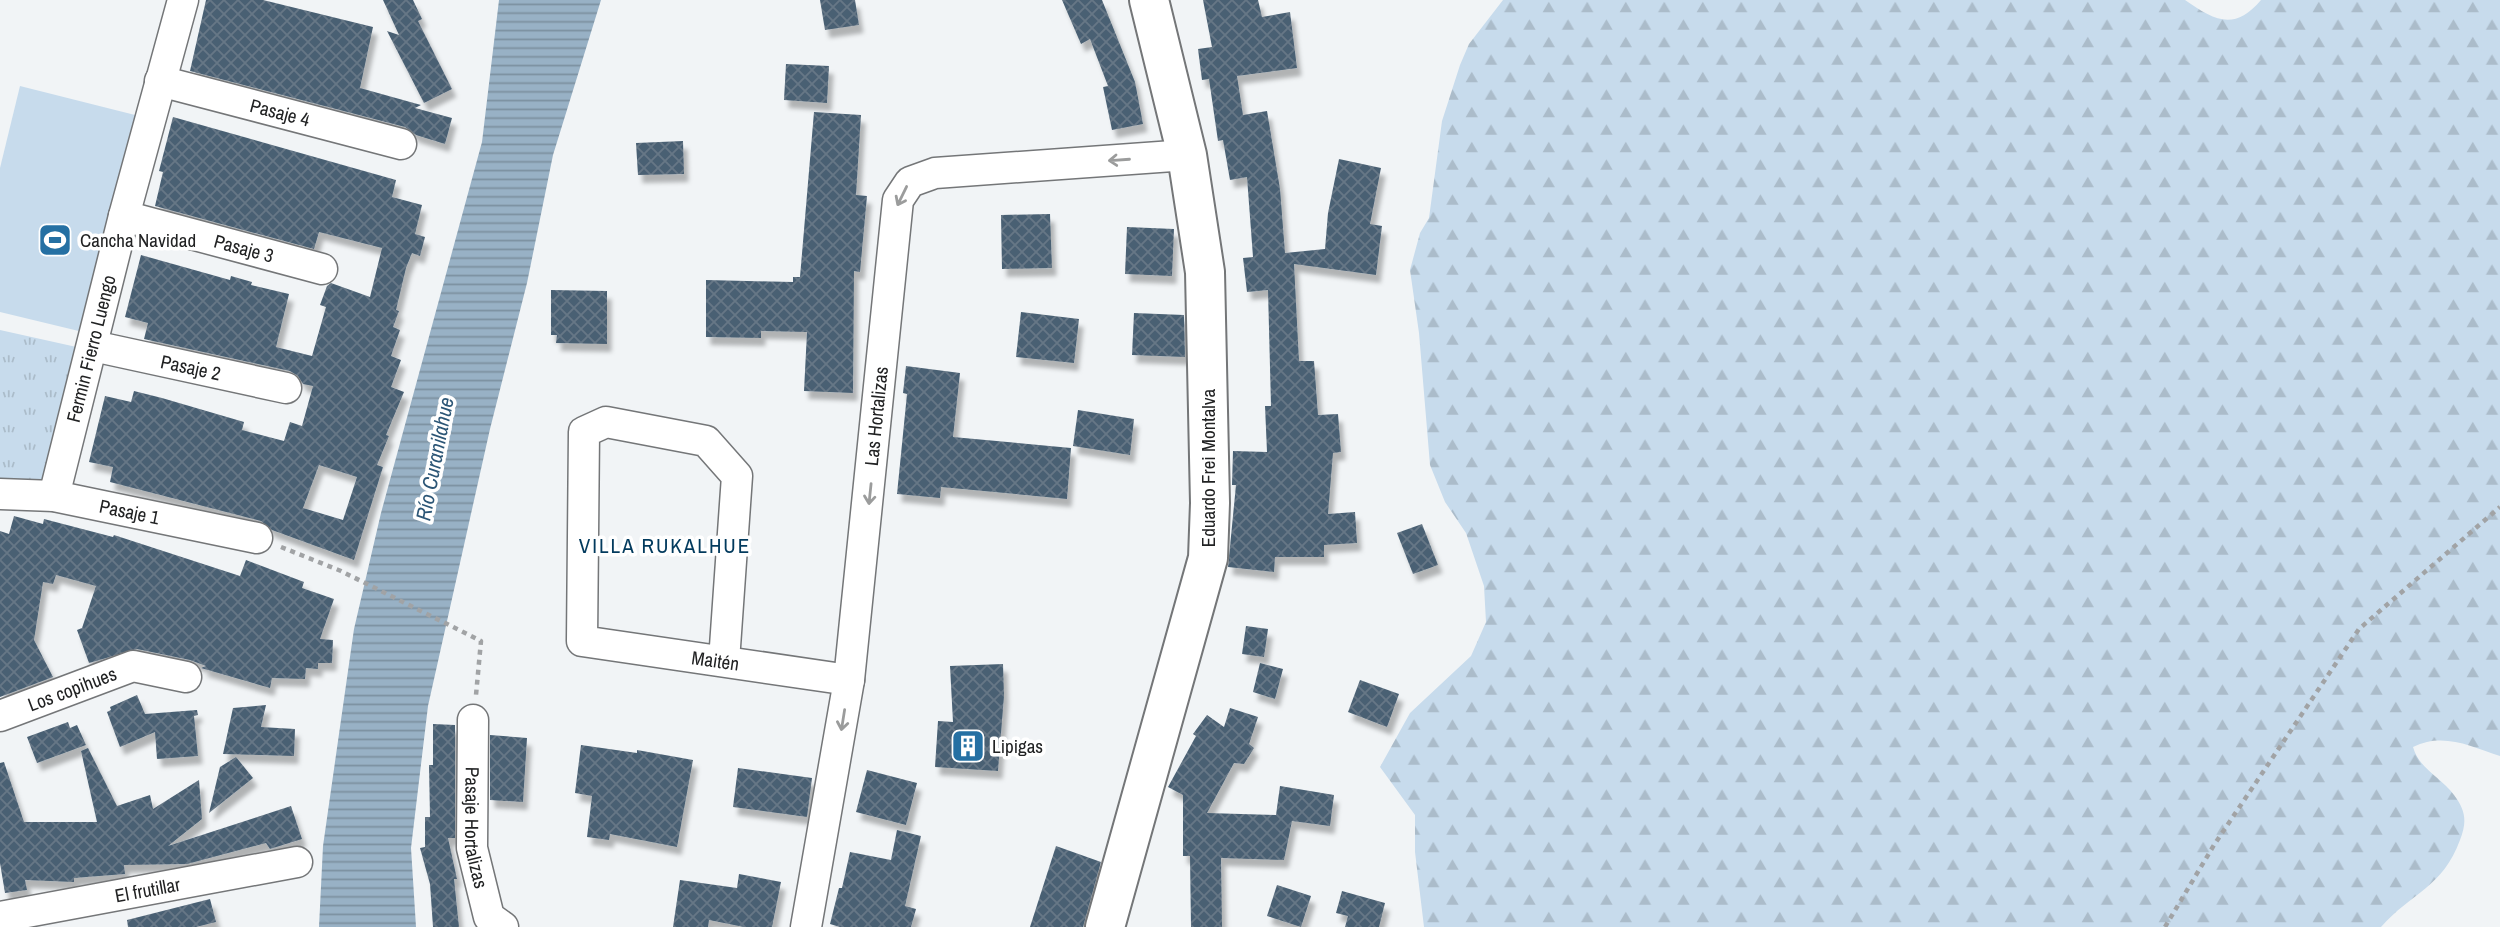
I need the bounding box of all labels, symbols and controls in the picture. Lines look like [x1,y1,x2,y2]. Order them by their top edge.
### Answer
street label: Pasaje 4 [247,92,313,133]
one-way arrow [1108,154,1130,167]
one-way arrow [895,185,908,206]
sports icon: Cancha Navidad [36,221,74,259]
place label: Cancha Navidad [80,227,196,253]
street label: Pasaje 3 [211,228,276,268]
street label: Fermin Fierro Luengo [60,272,122,425]
street label: Pasaje 2 [158,348,223,386]
street label: Las Hortalizas [858,365,894,467]
street label: Eduardo Frei Montalva [1195,388,1221,547]
water label: Río Curanilahue [408,395,461,523]
one-way arrow [863,483,876,505]
street label: Pasaje 1 [97,493,162,531]
district label: VILLA RUKALHUE [579,531,751,560]
street label: Maitén [690,644,741,677]
street label: Los copihues [24,660,120,717]
one-way arrow [836,708,849,731]
building icon: Lipigas [949,727,987,765]
place label: Lipigas [992,733,1043,759]
street label: Pasaje Hortalizas [459,767,495,891]
street label: El frutillar [113,871,183,908]

